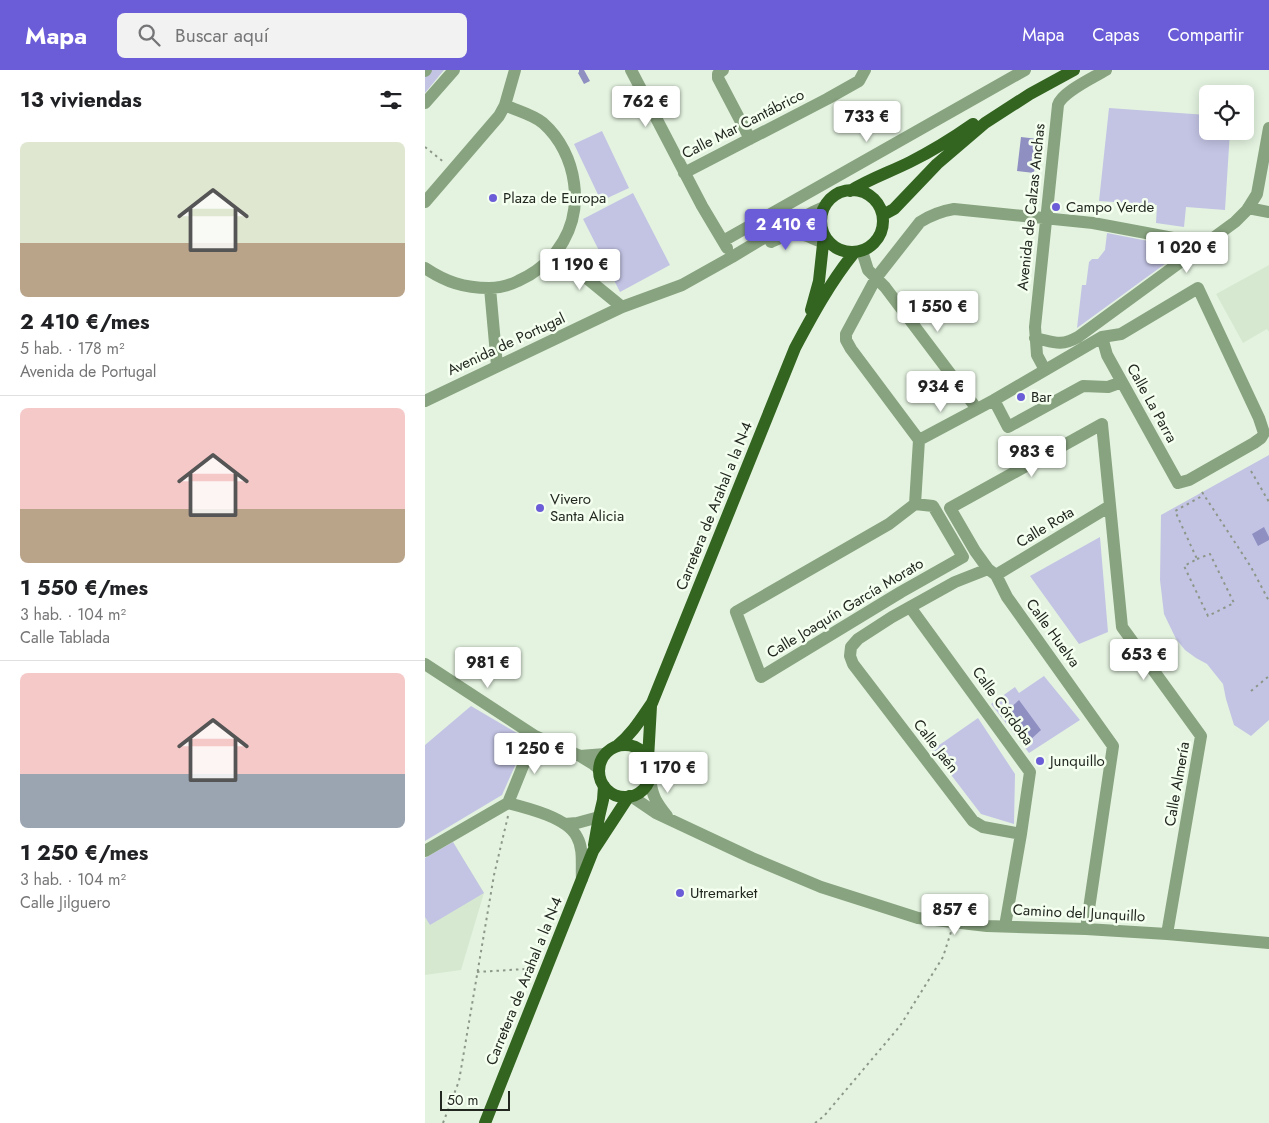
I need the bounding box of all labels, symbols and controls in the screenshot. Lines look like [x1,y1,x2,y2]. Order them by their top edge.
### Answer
search box [117,13,467,58]
text: Mapa [25,18,87,53]
icon: search [135,21,163,49]
text: Buscar aquí [175,22,269,49]
text: Mapa [1022,22,1064,48]
text: Capas [1092,22,1140,48]
text: Compartir [1168,22,1244,48]
street label: Calle Mar Cantábrico [678,84,808,164]
text: 13 viviendas [20,85,142,115]
pin: 762 € [611,85,681,128]
map controls [1199,85,1254,140]
button: locate [1199,85,1254,140]
icon: filters [377,86,405,114]
text: 762 € [623,90,669,113]
pin: 733 € [832,100,902,143]
text: 733 € [845,105,889,128]
street label: Avenida de Calzas Anchas [1011,122,1051,292]
icon: home [168,175,258,265]
place label: Plaza de Europa [503,187,606,209]
marker: Plaza de Europa [487,192,499,204]
place label: Campo Verde [1066,196,1155,218]
marker: Campo Verde [1050,201,1062,213]
pin: 2 410 € [740,208,832,251]
text: 2 410 € [756,213,816,236]
pin: 1 020 € [1141,232,1233,274]
text: 1 020 € [1157,236,1217,259]
pin: 1 190 € [534,248,626,291]
text: 1 190 € [551,253,609,276]
pin: 1 550 € [892,290,984,333]
text: 1 550 € [908,295,968,318]
text: 2 410 €/mes [20,307,150,337]
street label: Avenida de Portugal [443,307,569,381]
text: 5 hab. · 178 m² [20,337,125,360]
street label: Calle La Parra [1121,359,1183,447]
text: Avenida de Portugal [20,360,156,383]
pin: 934 € [906,370,976,413]
text: 934 € [917,375,965,398]
place label: Bar [1031,386,1053,408]
marker: Bar [1015,391,1027,403]
street label: Carretera de Arahal a la N-4 [670,418,758,594]
pin: 983 € [997,436,1067,478]
icon: home [168,440,258,530]
text: 983 € [1009,440,1055,463]
place label: Vivero Santa Alicia [550,488,624,527]
street label: Calle Rota [1012,501,1078,553]
marker: Vivero Santa Alicia [534,502,546,514]
street label: Calle Joaquín García Morato [762,552,928,664]
text: 1 550 €/mes [20,573,148,603]
street label: Calle Huelva [1021,594,1085,672]
text: 3 hab. · 104 m² [20,603,126,626]
text: Calle Tablada [20,626,110,649]
pin: 653 € [1109,638,1179,681]
text: 653 € [1121,643,1167,666]
pin: 981 € [453,646,523,689]
text: 981 € [466,651,510,674]
street label: Calle Córdoba [967,662,1039,750]
icon: home [168,705,258,795]
street label: Calle Jaén [908,714,964,778]
pin: 1 250 € [489,732,581,775]
text: 1 250 € [505,737,565,760]
street label: Calle Almería [1159,740,1195,828]
place label: Junquillo [1048,750,1105,772]
pin: 1 170 € [622,752,714,794]
marker: Junquillo [1034,755,1046,767]
text: 1 170 € [640,756,696,779]
text: 1 250 €/mes [20,838,148,868]
text: 3 hab. · 104 m² [20,868,126,891]
place label: Utremarket [690,882,758,904]
marker: Utremarket [674,887,686,899]
text: Calle Jilguero [20,891,110,914]
street label: Carretera de Arahal a la N-4 [480,893,568,1069]
pin: 857 € [920,894,990,936]
text: 857 € [932,898,978,921]
street label: Camino del Junquillo [1012,899,1146,927]
scale bar [440,1088,510,1111]
text: 50 m [447,1090,478,1110]

